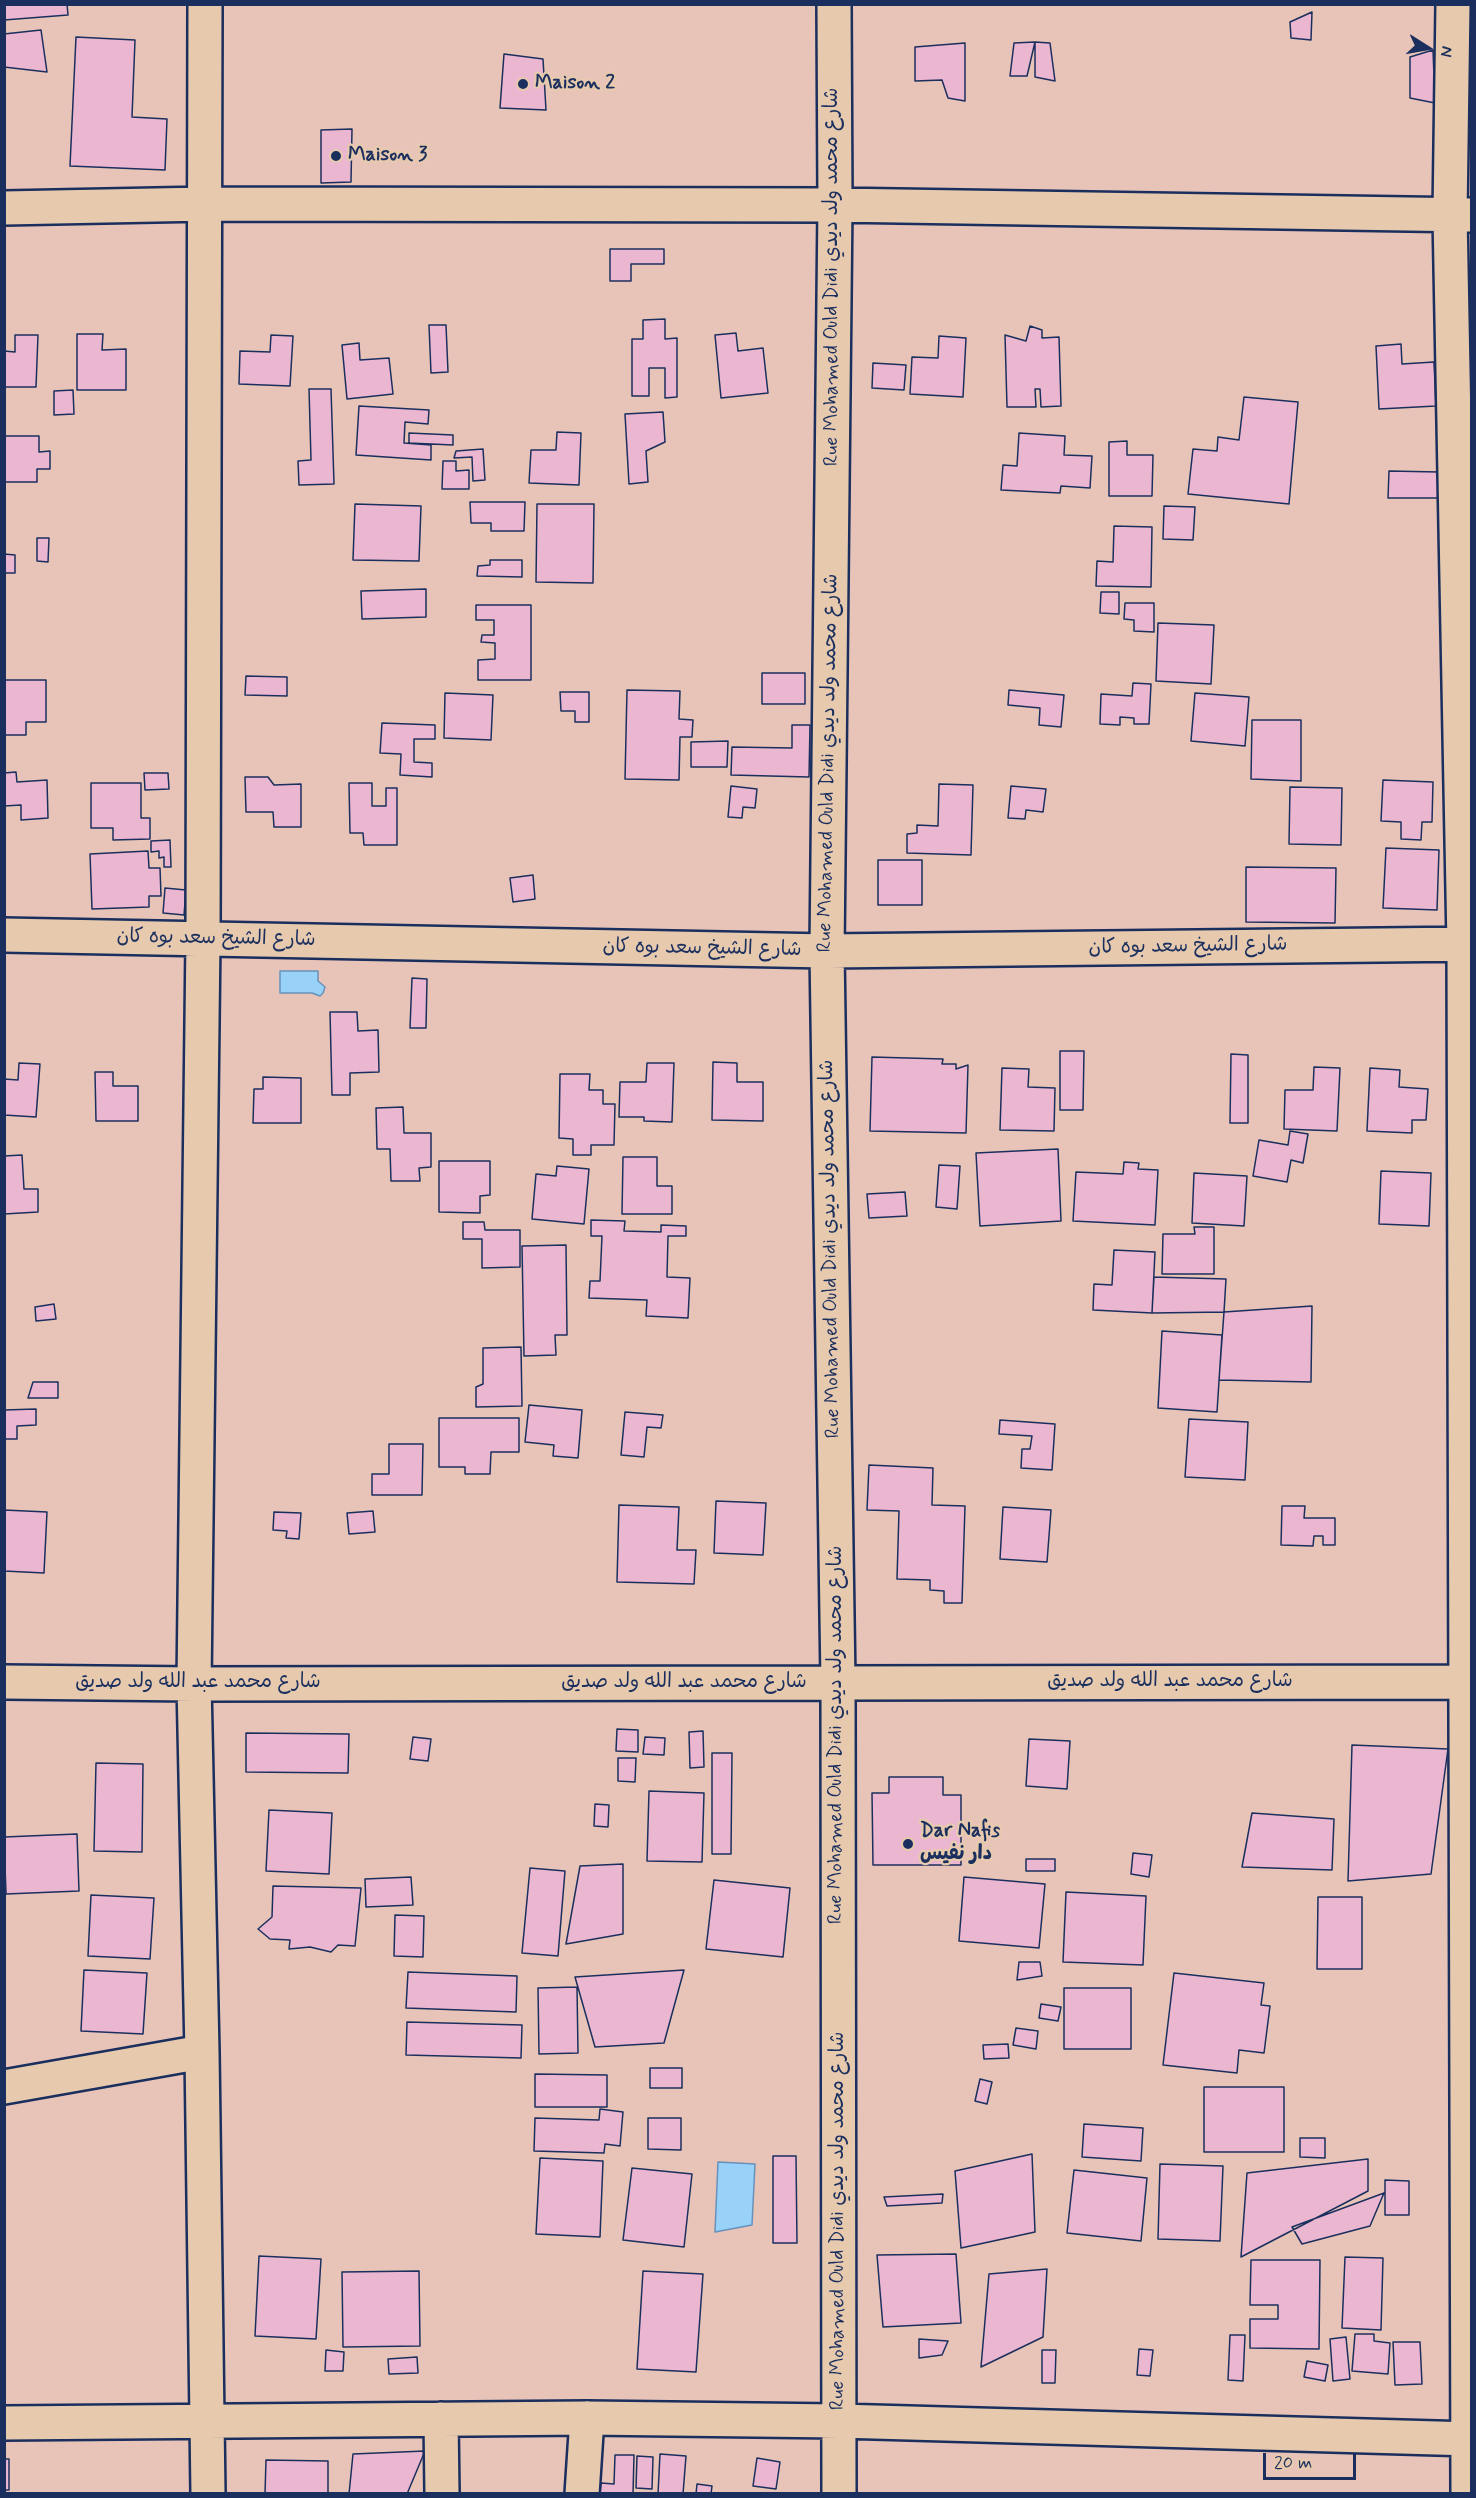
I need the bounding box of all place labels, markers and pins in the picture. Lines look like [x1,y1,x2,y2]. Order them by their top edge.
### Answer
place label: Maison 2 [535,72,615,96]
marker: Maison 2 [516,77,530,91]
place label: Maison 3 [348,144,427,168]
marker: Maison 3 [329,149,343,163]
place label: Dar Nafis دار نفيس [920,1820,1000,1867]
marker: Dar Nafis دار نفيس [901,1837,915,1851]

